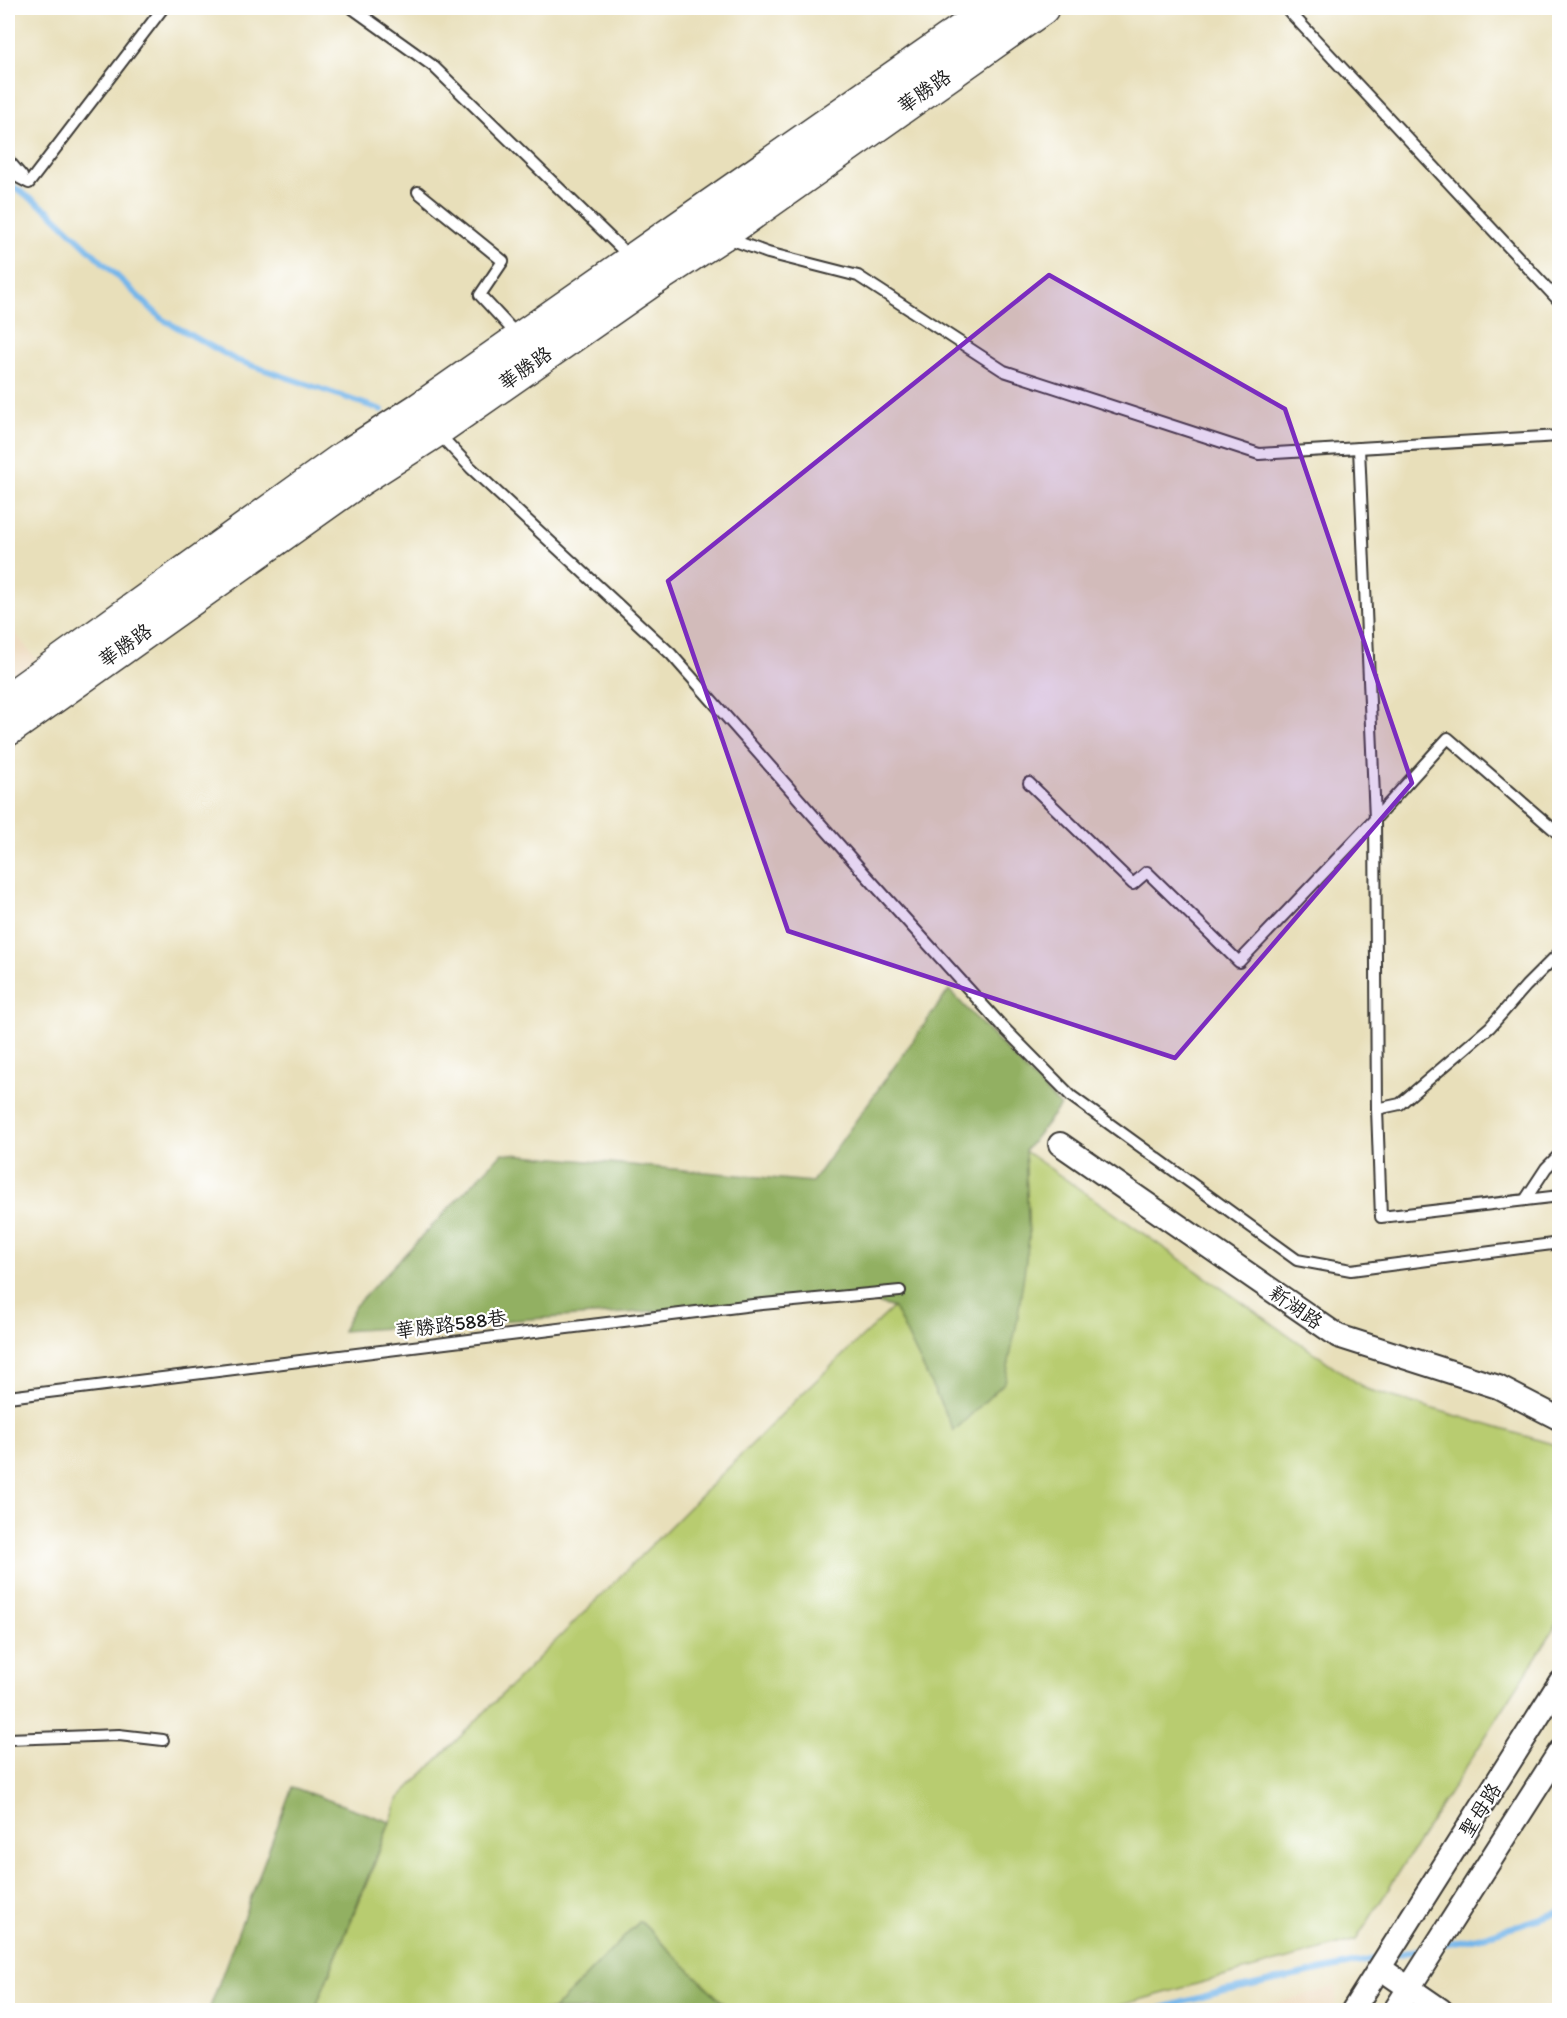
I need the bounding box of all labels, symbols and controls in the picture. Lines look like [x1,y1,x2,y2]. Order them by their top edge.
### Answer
street label: 華勝路 [893,63,956,118]
street label: 華勝路 [494,340,557,395]
street label: 華勝路 [94,617,157,672]
street label: 新湖路 [1265,1280,1328,1335]
street label: 華勝路588巷 [394,1305,509,1343]
street label: 聖母路 [1454,1777,1507,1842]

